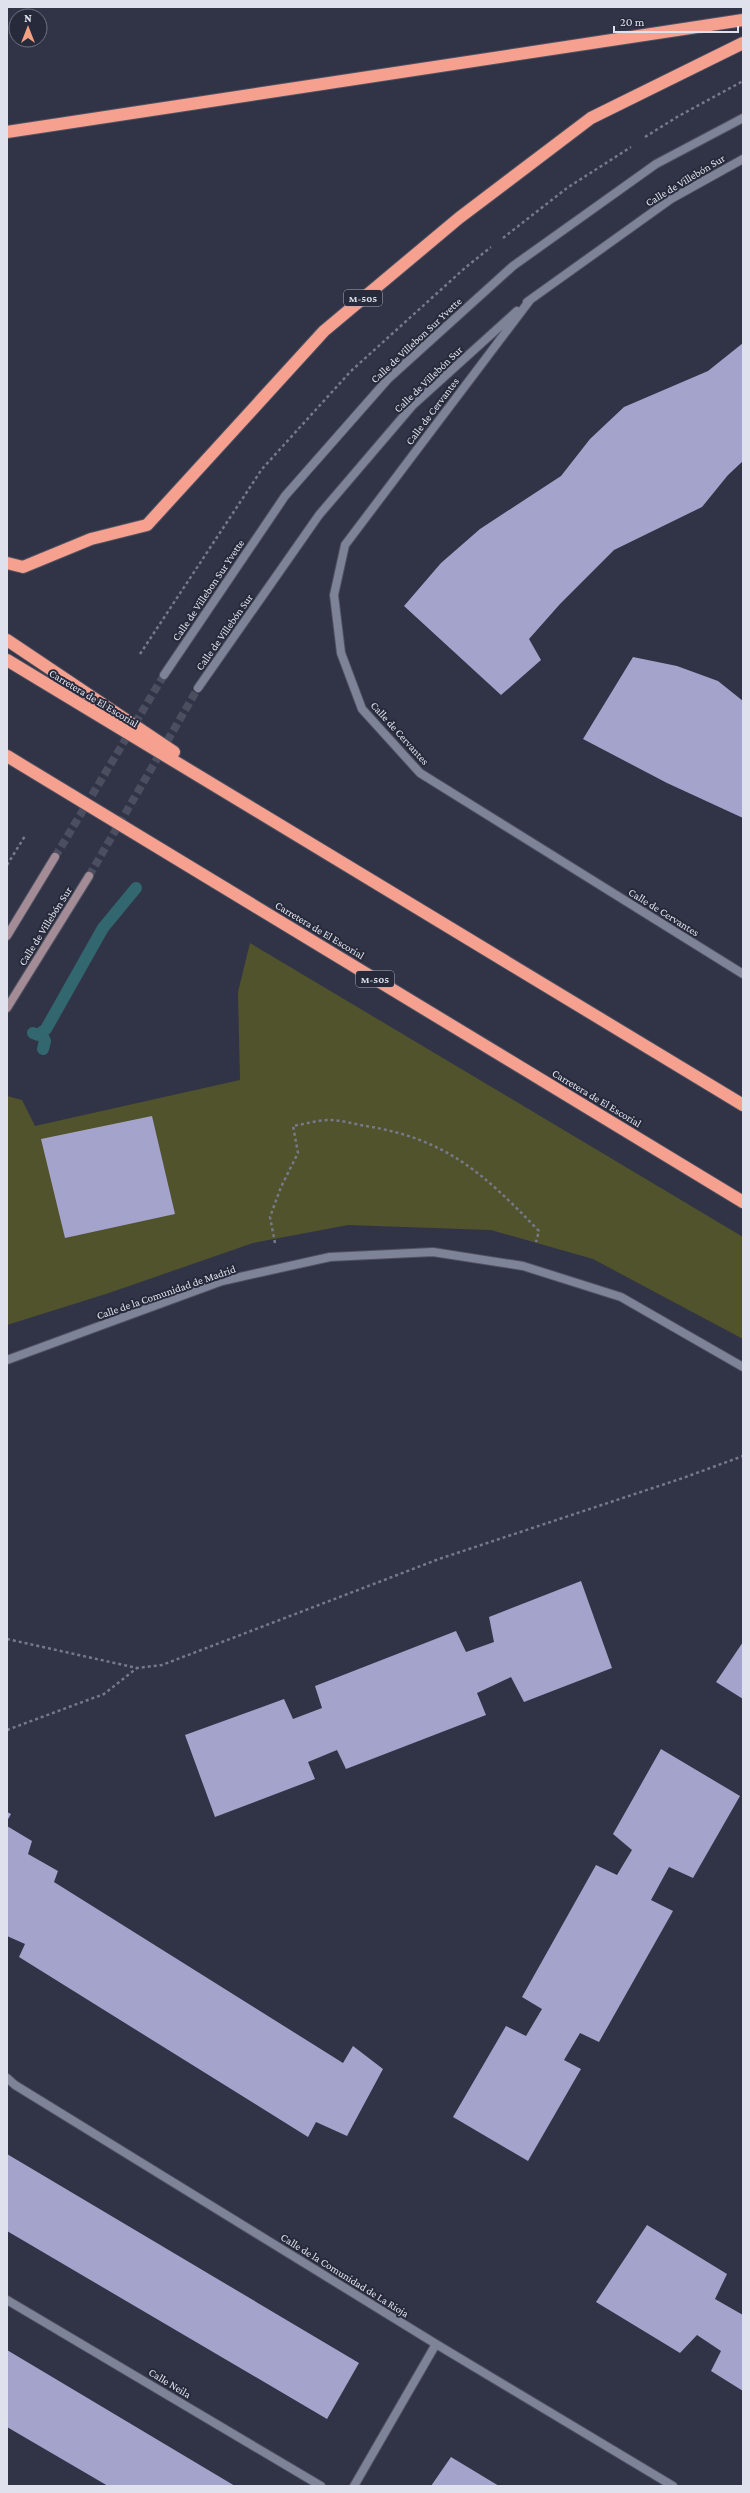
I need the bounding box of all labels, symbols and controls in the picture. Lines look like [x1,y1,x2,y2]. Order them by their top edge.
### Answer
north arrow [8,8,48,48]
scale bar [614,8,738,34]
text: N [24,12,32,24]
text: 20 m [620,15,645,29]
street label: Calle de Villebón Sur [643,152,727,208]
road number: M-505 [344,290,382,306]
street label: Calle de Villebon Sur Yvette [368,295,464,385]
street label: Calle de Villebón Sur [391,343,465,415]
street label: Calle de Cervantes [403,375,461,447]
street label: Calle de Villebon Sur Yvette [170,537,247,643]
street label: Calle de Villebón Sur [193,591,255,672]
street label: Carretera de El Escorial [47,667,141,729]
street label: Calle de Cervantes [369,699,431,767]
street label: Calle de Villebón Sur [16,884,74,968]
street label: Calle de Cervantes [627,885,701,939]
street label: Carretera de El Escorial [273,899,367,961]
road number: M-505 [356,971,394,987]
street label: Carretera de El Escorial [550,1067,644,1129]
street label: Calle de la Comunidad de Madrid [95,1262,237,1321]
street label: Calle de la Comunidad de La Rioja [278,2231,411,2320]
street label: Calle Neila [147,2366,193,2400]

